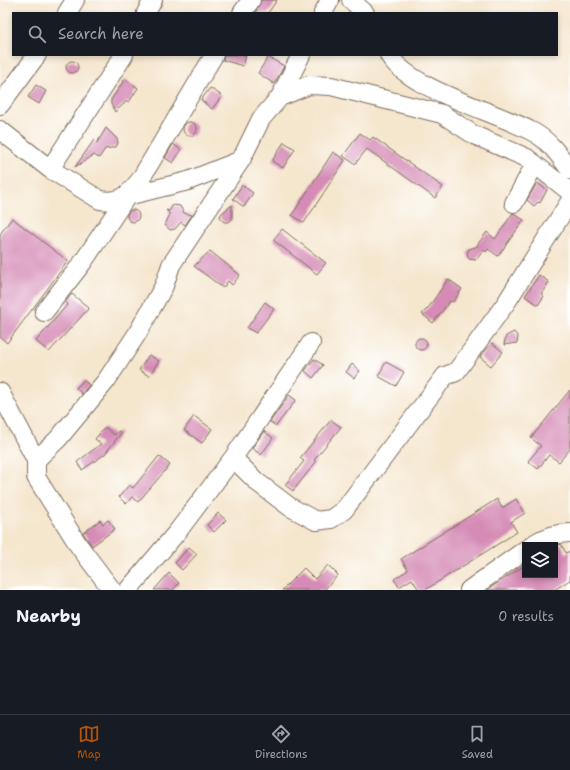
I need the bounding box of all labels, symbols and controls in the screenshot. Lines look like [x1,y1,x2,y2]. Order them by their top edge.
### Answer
search box [12,12,558,56]
icon: search [26,23,48,45]
text: Search here [58,24,144,44]
map controls [522,542,558,578]
button: layers [522,542,558,578]
text: Nearby [16,605,81,627]
text: 0 results [498,608,554,625]
tab: Map [77,723,101,762]
tab: Directions [255,723,307,762]
tab: Saved [462,723,493,762]

